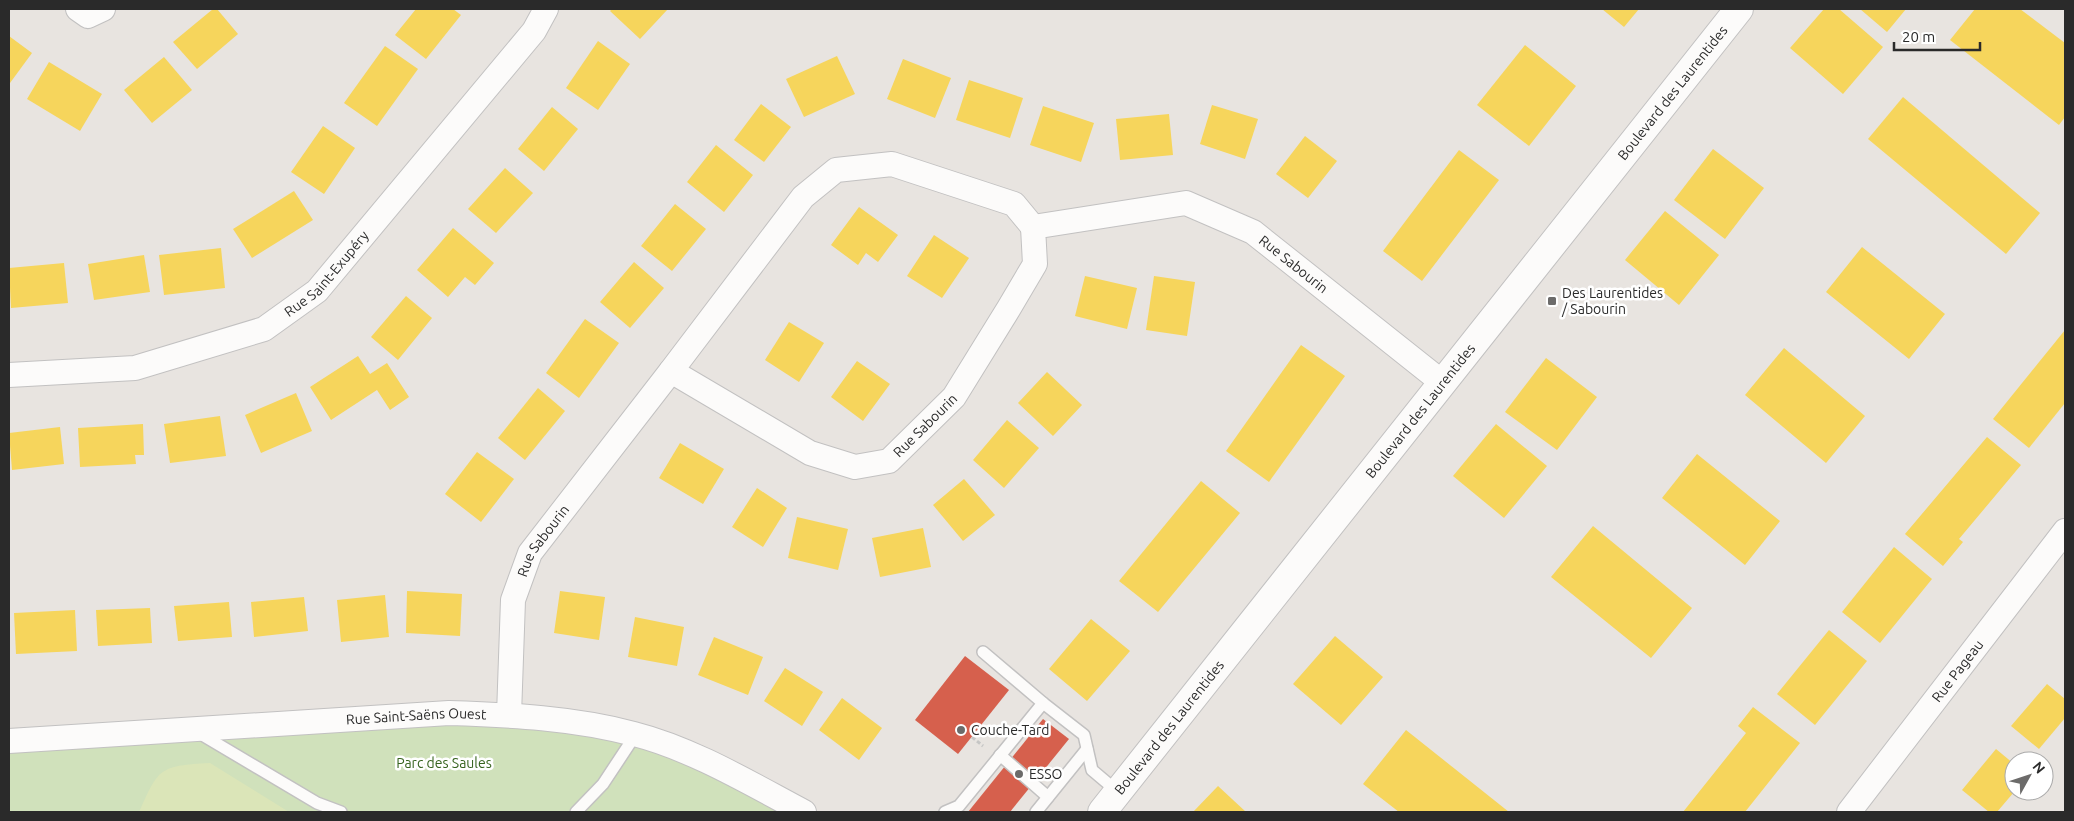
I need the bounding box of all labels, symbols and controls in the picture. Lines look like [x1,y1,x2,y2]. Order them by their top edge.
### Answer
scale bar [1894,20,1980,52]
street label: Boulevard des Laurentides [1614,23,1731,163]
text: 20 m [1902,28,1935,45]
street label: Rue Saint-Exupéry [281,227,372,320]
street label: Rue Sabourin [1256,232,1331,296]
place label: Des Laurentides / Sabourin [1561,285,1663,317]
marker: Des Laurentides / Sabourin [1546,295,1558,307]
street label: Boulevard des Laurentides [1362,341,1478,481]
street label: Rue Sabourin [890,390,960,460]
street label: Rue Sabourin [514,502,572,579]
street label: Rue Pageau [1929,637,1986,705]
street label: Boulevard des Laurentides [1111,657,1227,798]
street label: Rue Saint-Saëns Ouest [345,705,487,728]
place label: Couche-Tard [971,722,1049,738]
marker: Couche-Tard [955,724,967,736]
north arrow [2004,751,2054,801]
park label: Parc des Saules [396,755,492,771]
text: N [2029,758,2048,777]
place label: ESSO [1029,766,1063,782]
marker: ESSO [1013,768,1025,780]

